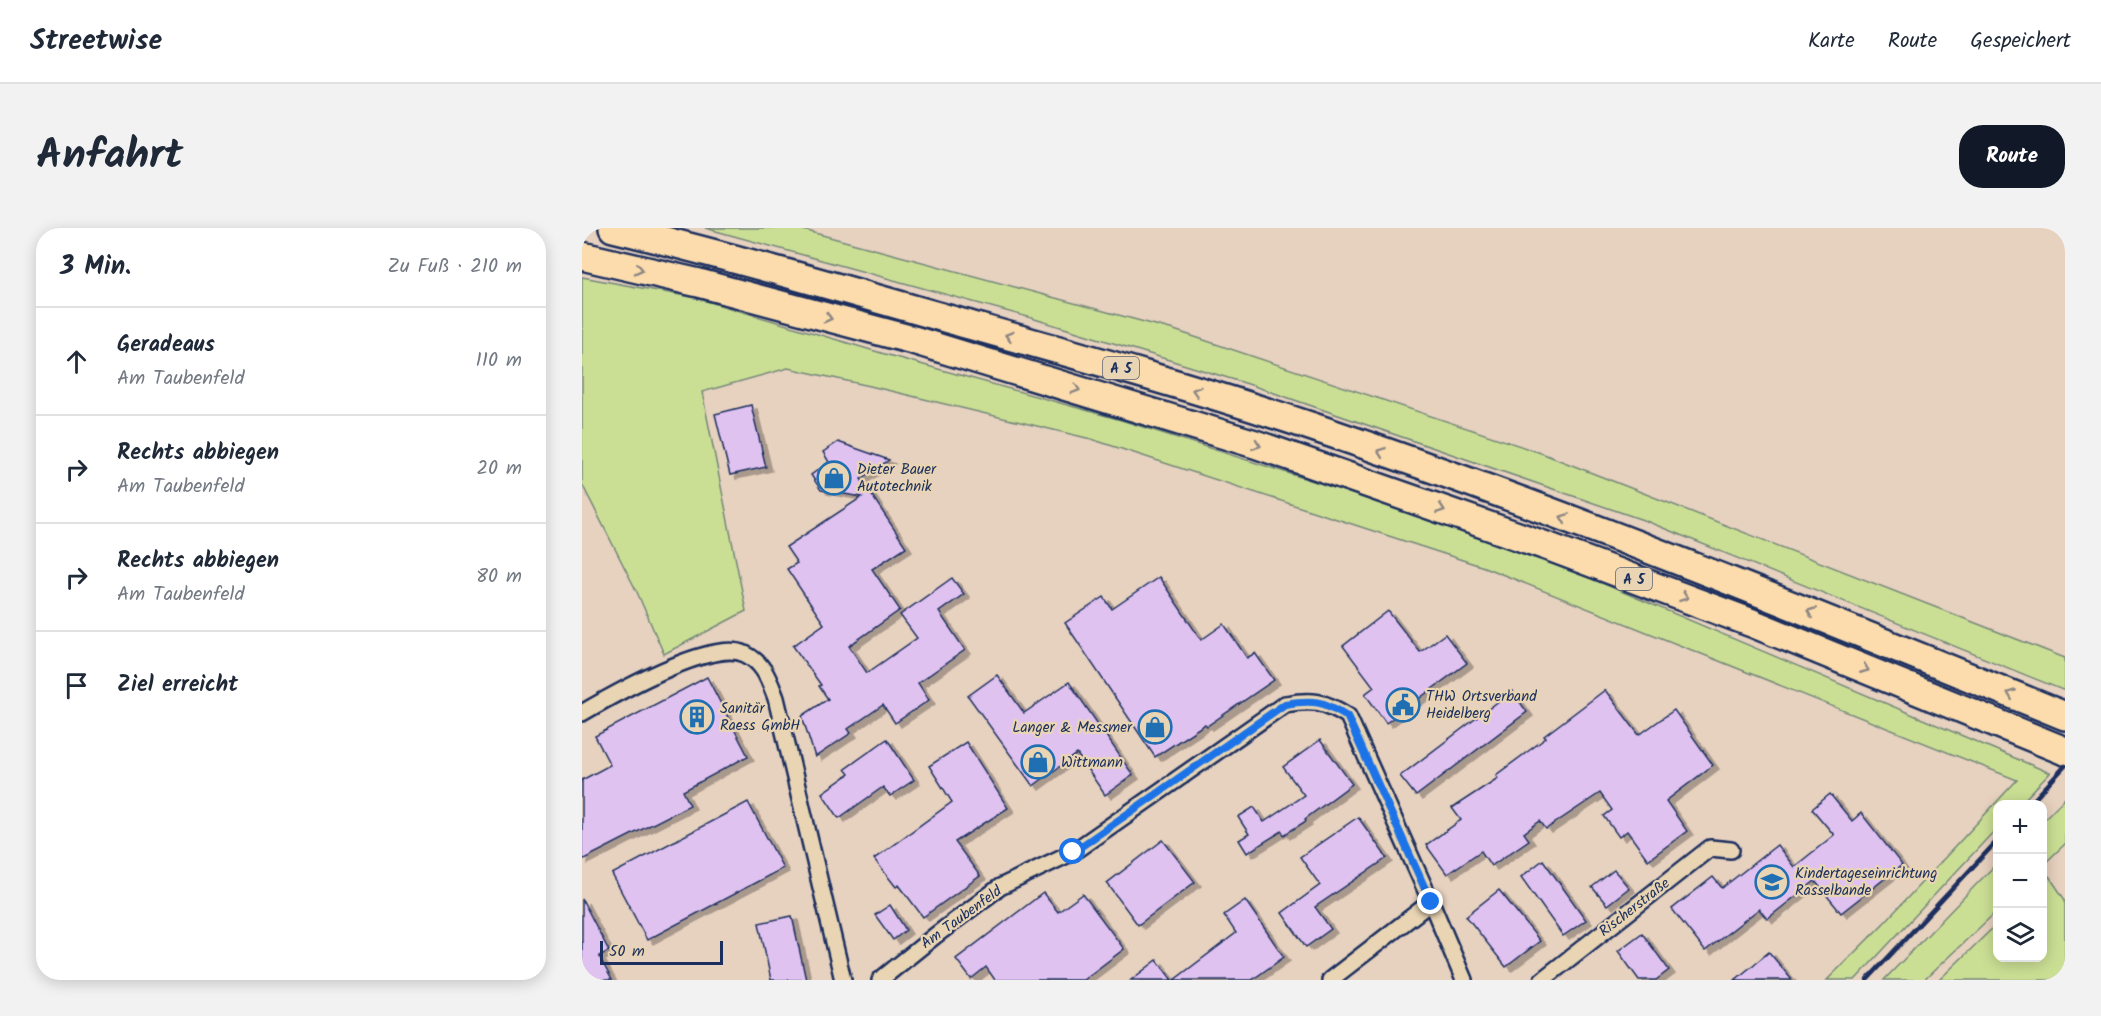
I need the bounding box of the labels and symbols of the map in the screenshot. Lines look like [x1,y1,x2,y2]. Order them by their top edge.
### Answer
one-way arrow [634,262,644,275]
one-way arrow [823,310,833,323]
one-way arrow [1004,330,1014,343]
road number: A 5 [1103,357,1139,379]
one-way arrow [1070,382,1081,394]
one-way arrow [1191,386,1202,398]
one-way arrow [1251,438,1262,451]
one-way arrow [1376,446,1387,459]
place label: Dieter Bauer Autotechnik [857,458,937,499]
shop icon: Dieter Bauer Autotechnik [816,460,852,496]
one-way arrow [1435,502,1446,515]
one-way arrow [1559,512,1570,525]
road number: A 5 [1616,568,1652,590]
one-way arrow [1678,590,1688,603]
one-way arrow [1806,607,1817,619]
one-way arrow [1859,662,1870,674]
place label: THW Ortsverband Heidelberg [1426,685,1537,726]
public building icon: THW Ortsverband Heidelberg [1385,687,1421,723]
one-way arrow [2006,689,2017,701]
place label: Sanitär Raess GmbH [720,697,800,738]
building icon: Sanitär Raess GmbH [679,699,715,735]
shop icon: Langer & Messmer [1137,709,1173,745]
place label: Langer & Messmer [1012,716,1133,740]
shop icon: Wittmann [1020,744,1056,780]
place label: Wittmann [1061,751,1123,775]
route start [1059,838,1085,864]
place label: Kindertageseinrichtung Rasselbande [1795,862,1937,903]
school or university icon: Kindertageseinrichtung Rasselbande [1754,864,1790,900]
street label: Rischerstraße [1594,872,1676,943]
street label: Am Taubenfeld [916,880,1008,956]
route end [1417,888,1443,914]
scale bar [600,938,723,966]

